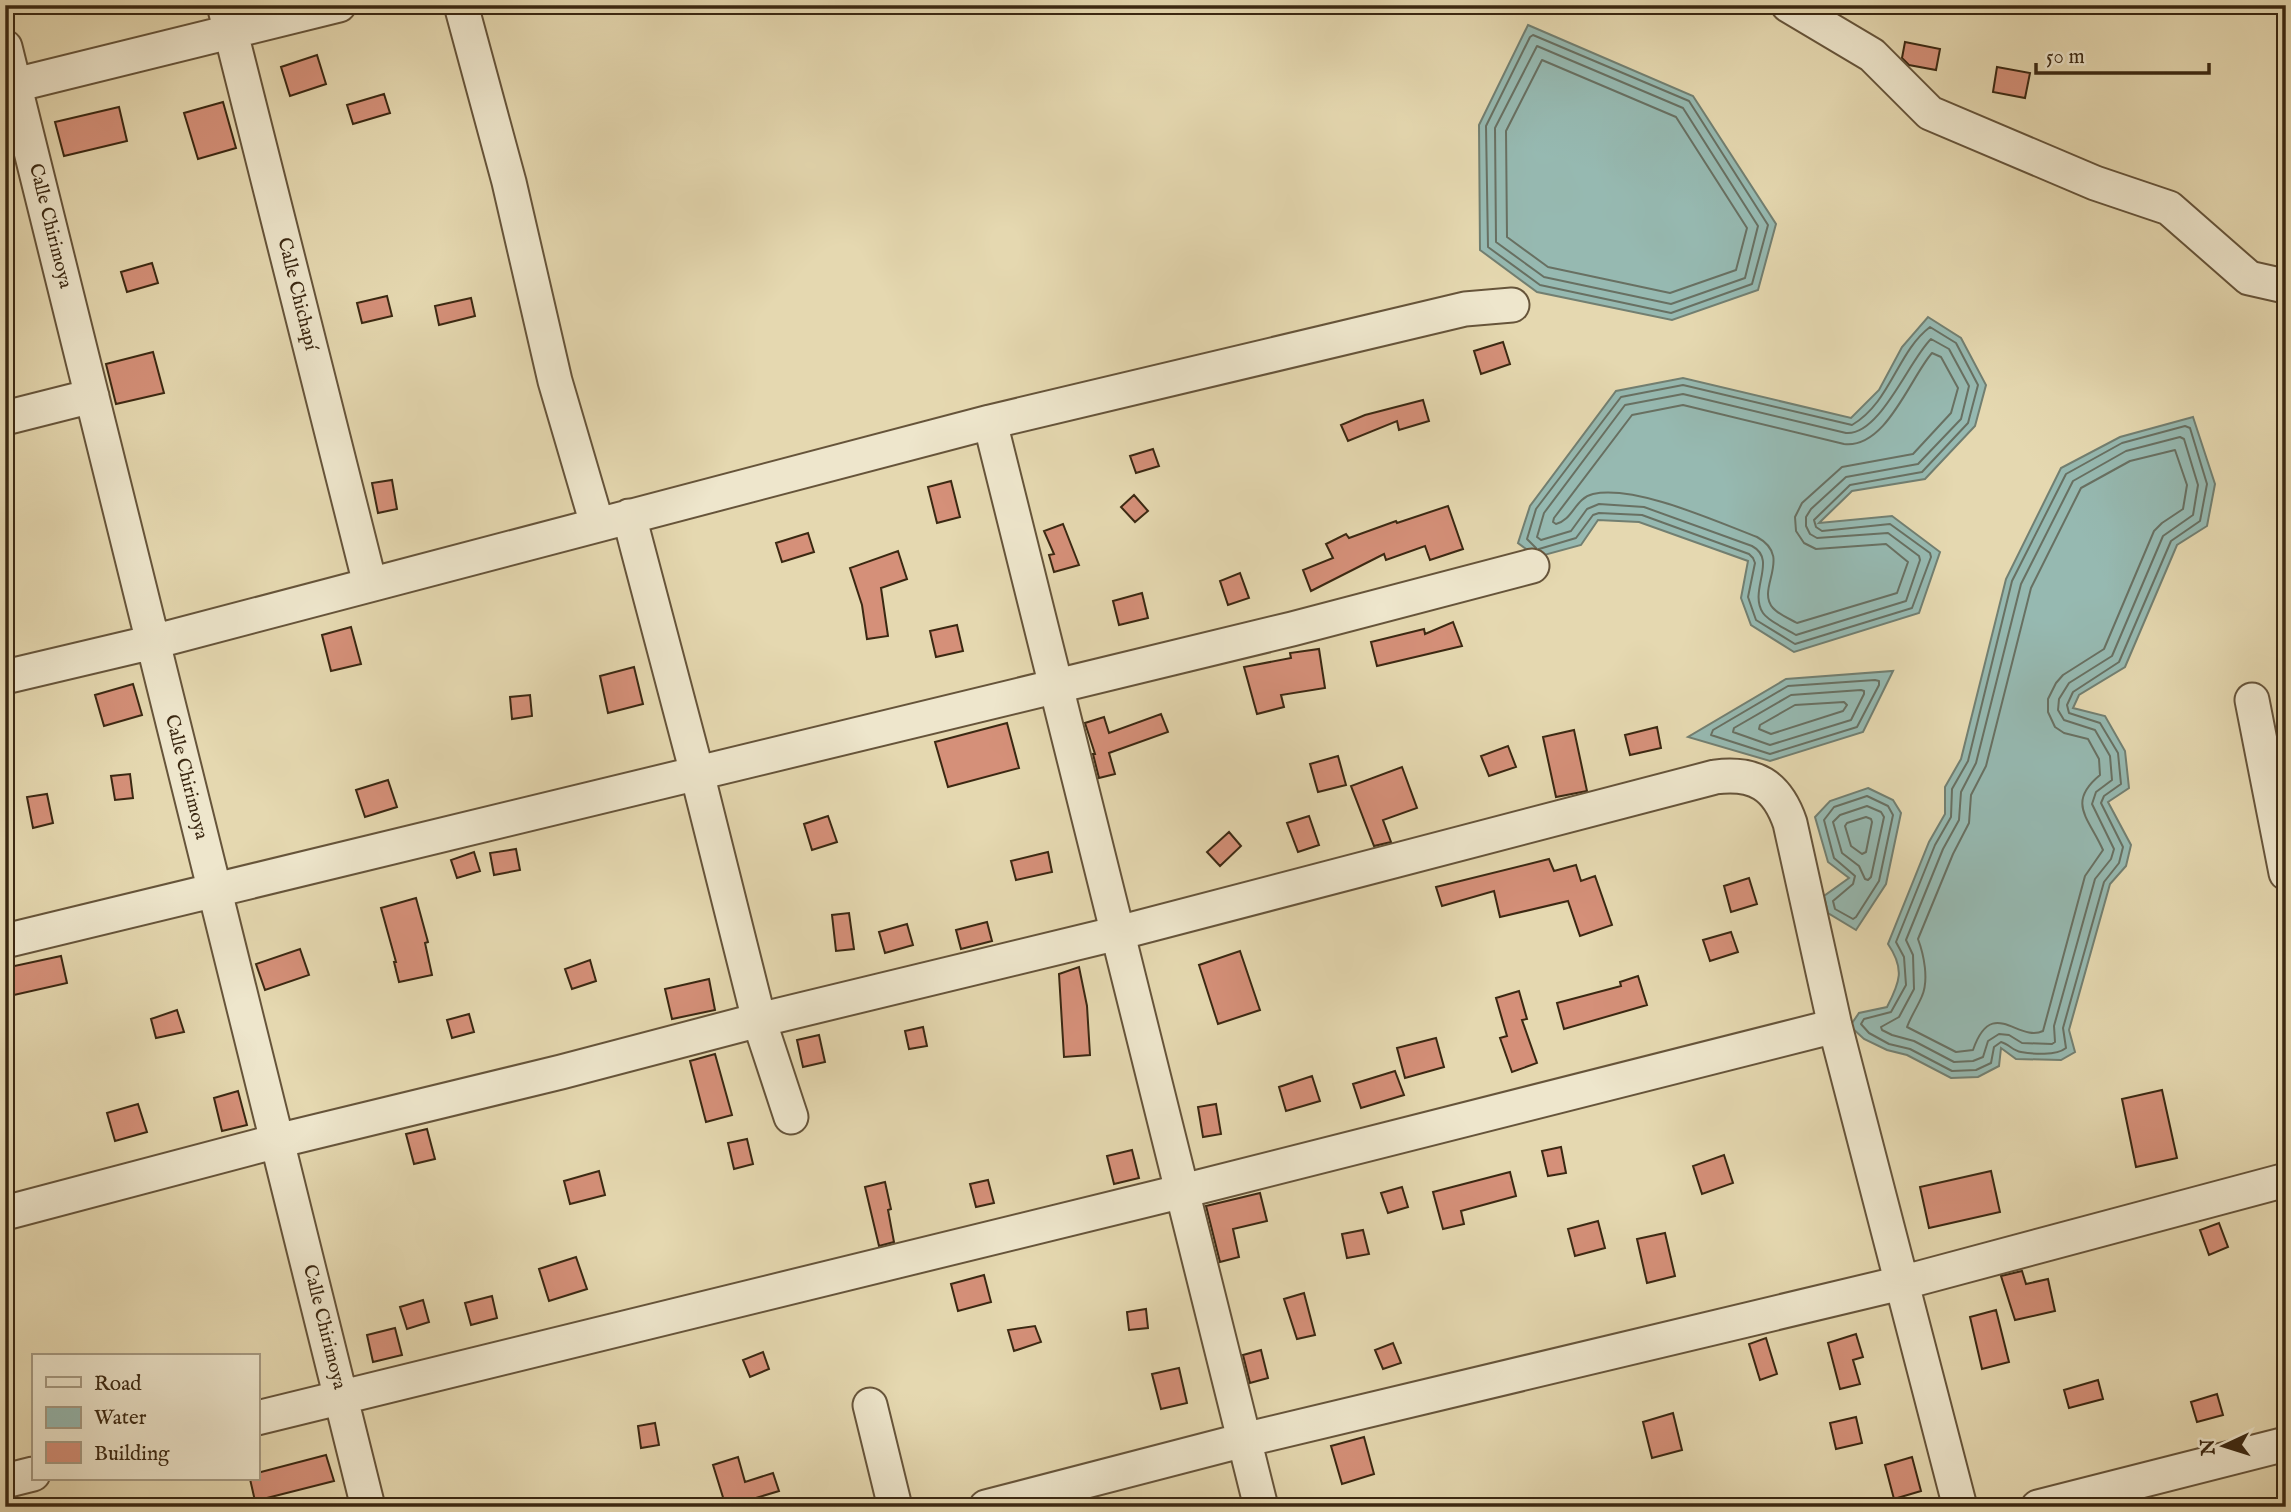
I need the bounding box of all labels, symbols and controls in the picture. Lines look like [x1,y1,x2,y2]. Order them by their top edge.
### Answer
scale bar [2036,32,2209,76]
text: 50 m [2046,44,2085,71]
street label: Calle Chirimoya [23,161,77,292]
street label: Calle Chichapí [271,235,323,355]
street label: Calle Chirimoya [159,712,213,843]
street label: Calle Chirimoya [297,1262,351,1393]
legend [32,1354,259,1480]
text: Road [94,1371,142,1398]
text: Water [94,1405,147,1432]
north arrow [2190,1410,2260,1480]
text: N [2196,1437,2222,1457]
text: Building [94,1441,170,1468]

